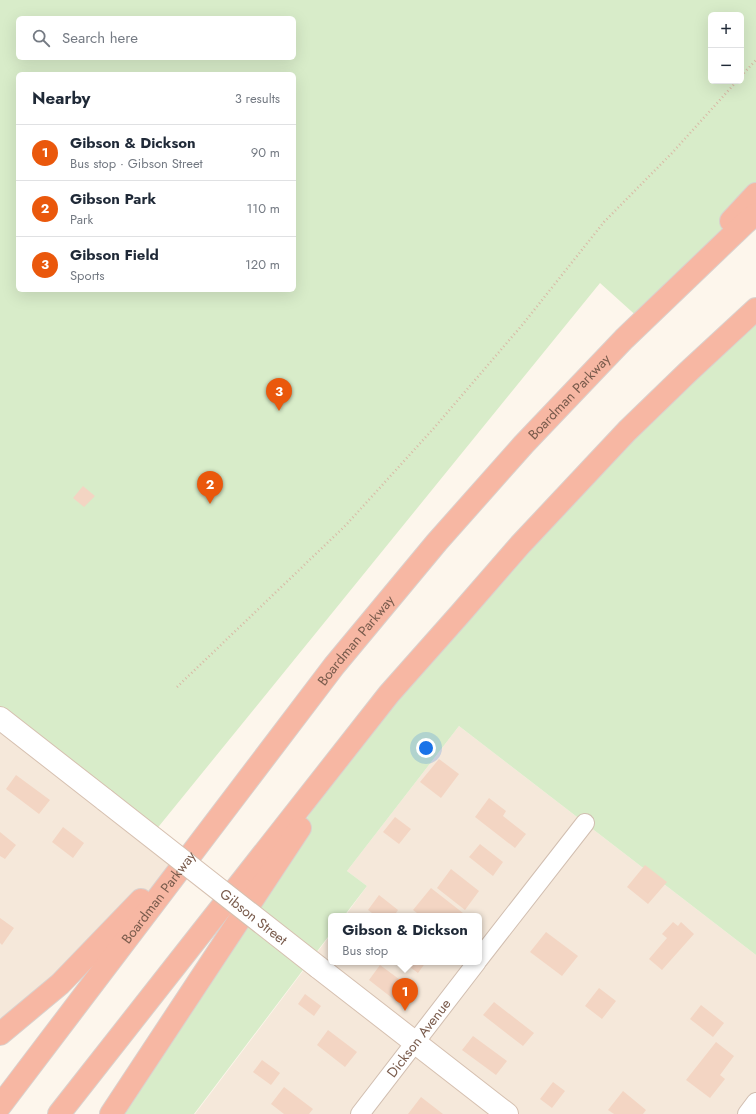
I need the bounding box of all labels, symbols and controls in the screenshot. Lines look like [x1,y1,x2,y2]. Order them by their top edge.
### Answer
map controls [708,12,744,84]
button: + [708,12,744,48]
search box [16,16,296,60]
icon: search [30,27,52,49]
text: Search here [62,27,138,49]
button: − [708,48,744,84]
text: Nearby [32,86,90,110]
text: 3 results [235,89,280,108]
text: Gibson & Dickson [70,132,196,154]
text: 1 [42,143,48,162]
text: 90 m [251,143,280,162]
text: Bus stop · Gibson Street [70,154,203,173]
text: Gibson Park [70,188,156,210]
text: 2 [41,199,49,218]
text: 110 m [246,199,280,218]
text: Park [70,210,93,229]
text: Gibson Field [70,244,159,266]
text: 3 [41,255,49,274]
text: 120 m [245,255,280,274]
text: Sports [70,266,104,285]
street label: Boardman Parkway [523,349,615,444]
pin: 3 [266,378,292,411]
pin: 2 [197,471,223,504]
street label: Boardman Parkway [313,590,399,690]
your location [416,738,436,758]
street label: Boardman Parkway [117,846,201,948]
street label: Gibson Street [216,884,292,950]
popup [328,913,482,965]
text: Gibson & Dickson [342,919,468,941]
text: Bus stop [342,941,388,960]
pin: 1 [392,978,418,1011]
street label: Dickson Avenue [382,994,455,1081]

